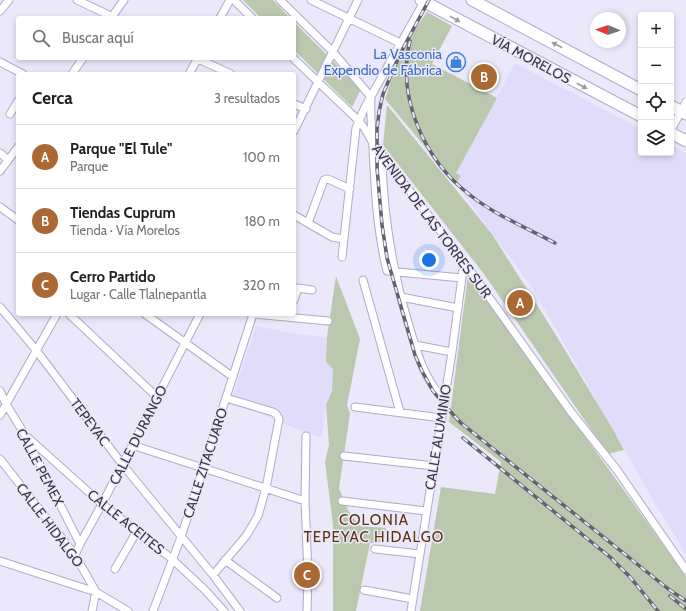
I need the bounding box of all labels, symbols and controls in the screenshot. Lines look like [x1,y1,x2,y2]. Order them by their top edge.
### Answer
north arrow [590,12,626,48]
map controls [638,12,674,156]
button: + [638,12,674,48]
search box [16,16,296,60]
one-way arrow [449,16,461,22]
icon: search [30,27,52,49]
text: Buscar aquí [62,29,134,47]
street label: VÍA MORELOS [488,30,574,88]
one-way arrow [551,42,563,48]
place label: La Vasconia Expendio de Fábrica [324,45,442,79]
button: − [638,48,674,84]
shop icon: La Vasconia Expendio de Fábrica [445,51,467,73]
pin: B [471,62,497,92]
one-way arrow [577,83,588,89]
button: locate [638,84,674,120]
text: Cerca [32,88,73,108]
text: 3 resultados [214,90,280,106]
button: layers [638,120,674,156]
text: Parque "El Tule" [70,140,172,158]
street label: AVENIDA DE LAS TORRES SUR [368,140,496,302]
text: A [41,149,49,165]
text: 100 m [243,149,280,165]
text: Parque [70,158,108,174]
text: Tiendas Cuprum [70,204,176,222]
text: B [41,213,49,229]
text: 180 m [244,213,280,229]
text: Tienda · Vía Morelos [70,222,180,238]
your location [419,250,439,270]
text: Cerro Partido [70,268,155,286]
text: C [41,277,49,293]
text: 320 m [243,277,280,293]
text: Lugar · Calle Tlalnepantla [70,286,206,302]
pin: A [507,288,533,318]
street label: CALLE DURANGO [105,382,171,488]
street label: CALLE ALUMINIO [421,383,455,491]
street label: TEPEYAC [66,395,114,450]
street label: CALLE ZITACUARO [179,405,231,520]
street label: CALLE PEMEX [12,425,68,509]
street label: CALLE HIDALGO [12,479,88,571]
street label: CALLE ACEITES [84,485,168,559]
district label: COLONIA TEPEYAC HIDALGO [304,511,444,546]
pin: C [294,560,320,590]

